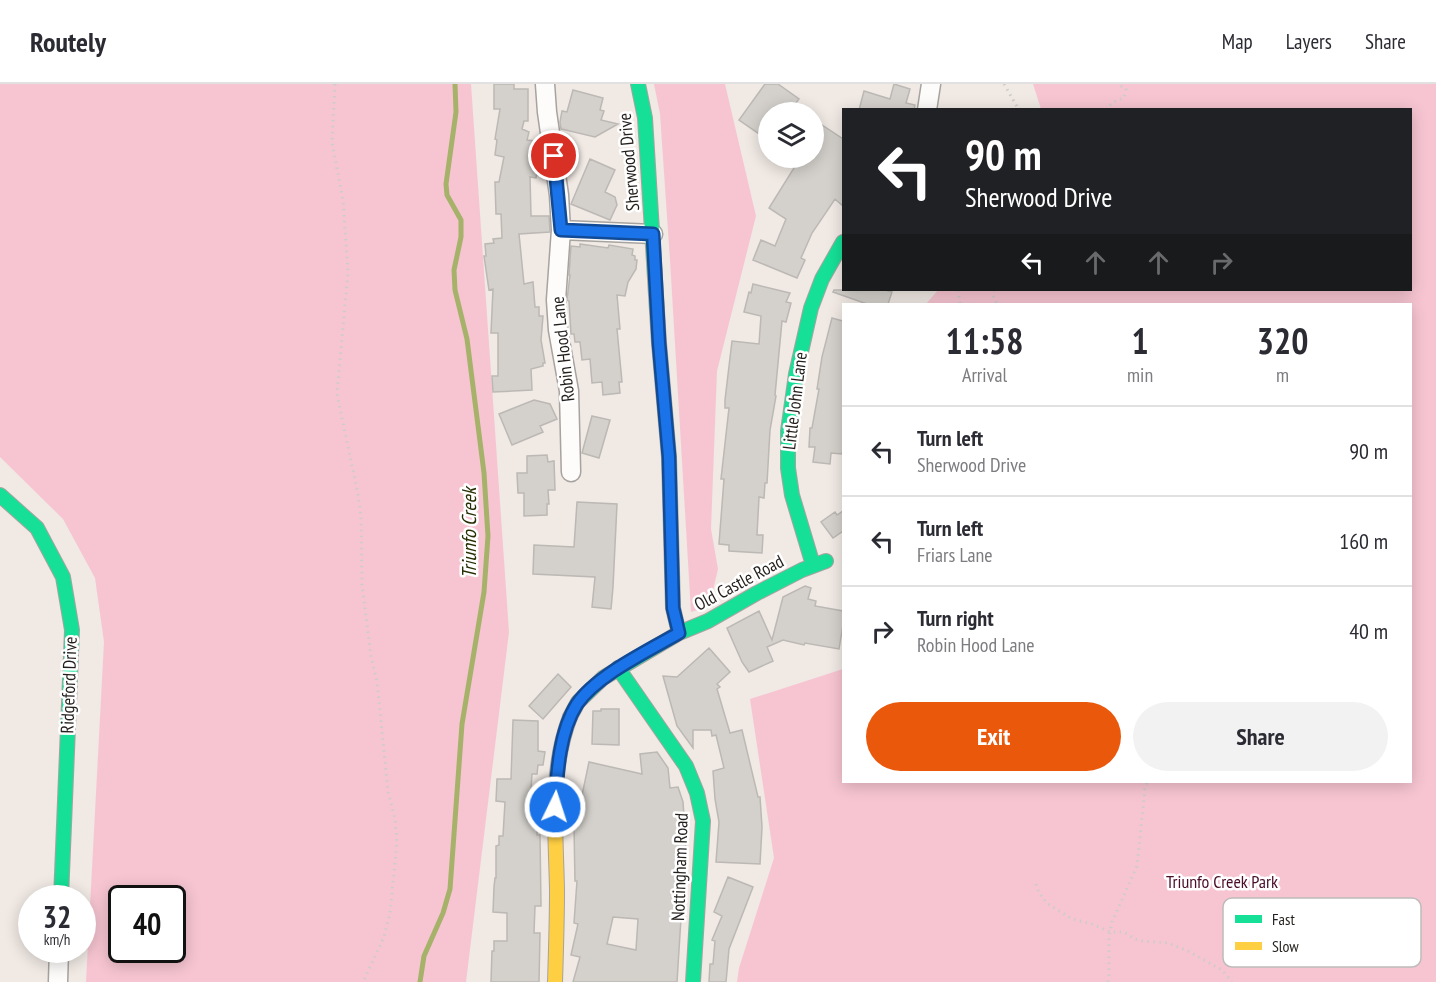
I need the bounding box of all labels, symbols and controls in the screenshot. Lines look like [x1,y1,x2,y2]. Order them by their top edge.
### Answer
text: Routely [30,23,106,60]
text: Map [1222,28,1253,55]
text: Layers [1286,28,1332,55]
text: Share [1365,28,1406,55]
map controls [758,102,824,168]
button: layers [758,102,824,168]
street label: Sherwood Drive [613,112,644,212]
text: 90 m [965,127,1042,182]
pin [528,130,579,181]
icon: left [866,132,944,210]
icon: arrive [537,139,570,172]
text: Sherwood Drive [965,180,1112,214]
icon: left [1016,246,1049,279]
icon: ahead [1079,246,1112,279]
icon: ahead [1142,246,1175,279]
icon: right [1205,246,1238,279]
street label: Robin Hood Lane [546,295,579,403]
text: 11:58 [946,317,1023,364]
text: 1 [1131,317,1149,364]
text: 320 [1257,317,1308,364]
street label: Little John Lane [777,351,812,451]
text: Arrival [962,362,1007,388]
text: min [1127,362,1153,388]
text: m [1276,362,1289,388]
text: Turn left [917,424,983,452]
icon: left [866,435,899,468]
text: 90 m [1349,437,1388,465]
text: Sherwood Drive [917,452,1026,478]
water label: Triunfo Creek [456,485,482,578]
text: Turn left [917,514,983,542]
icon: left [866,525,899,558]
text: 160 m [1339,527,1388,555]
text: Friars Lane [917,542,993,568]
street label: Old Castle Road [690,549,787,616]
text: Turn right [917,604,994,632]
icon: right [866,615,899,648]
text: 40 m [1349,617,1388,645]
text: Robin Hood Lane [917,632,1034,658]
street label: Ridgeford Drive [55,636,82,734]
button: Exit [866,702,1121,771]
button: Share [1133,702,1388,771]
position arrow [523,775,587,839]
street label: Nottingham Road [666,812,693,922]
park label: Triunfo Creek Park [1166,870,1278,893]
speed limit sign: 40 [108,885,186,963]
text: 32 [43,897,71,936]
legend [1223,898,1421,967]
text: Fast [1272,909,1295,929]
text: km/h [44,930,70,949]
text: Slow [1272,936,1299,956]

